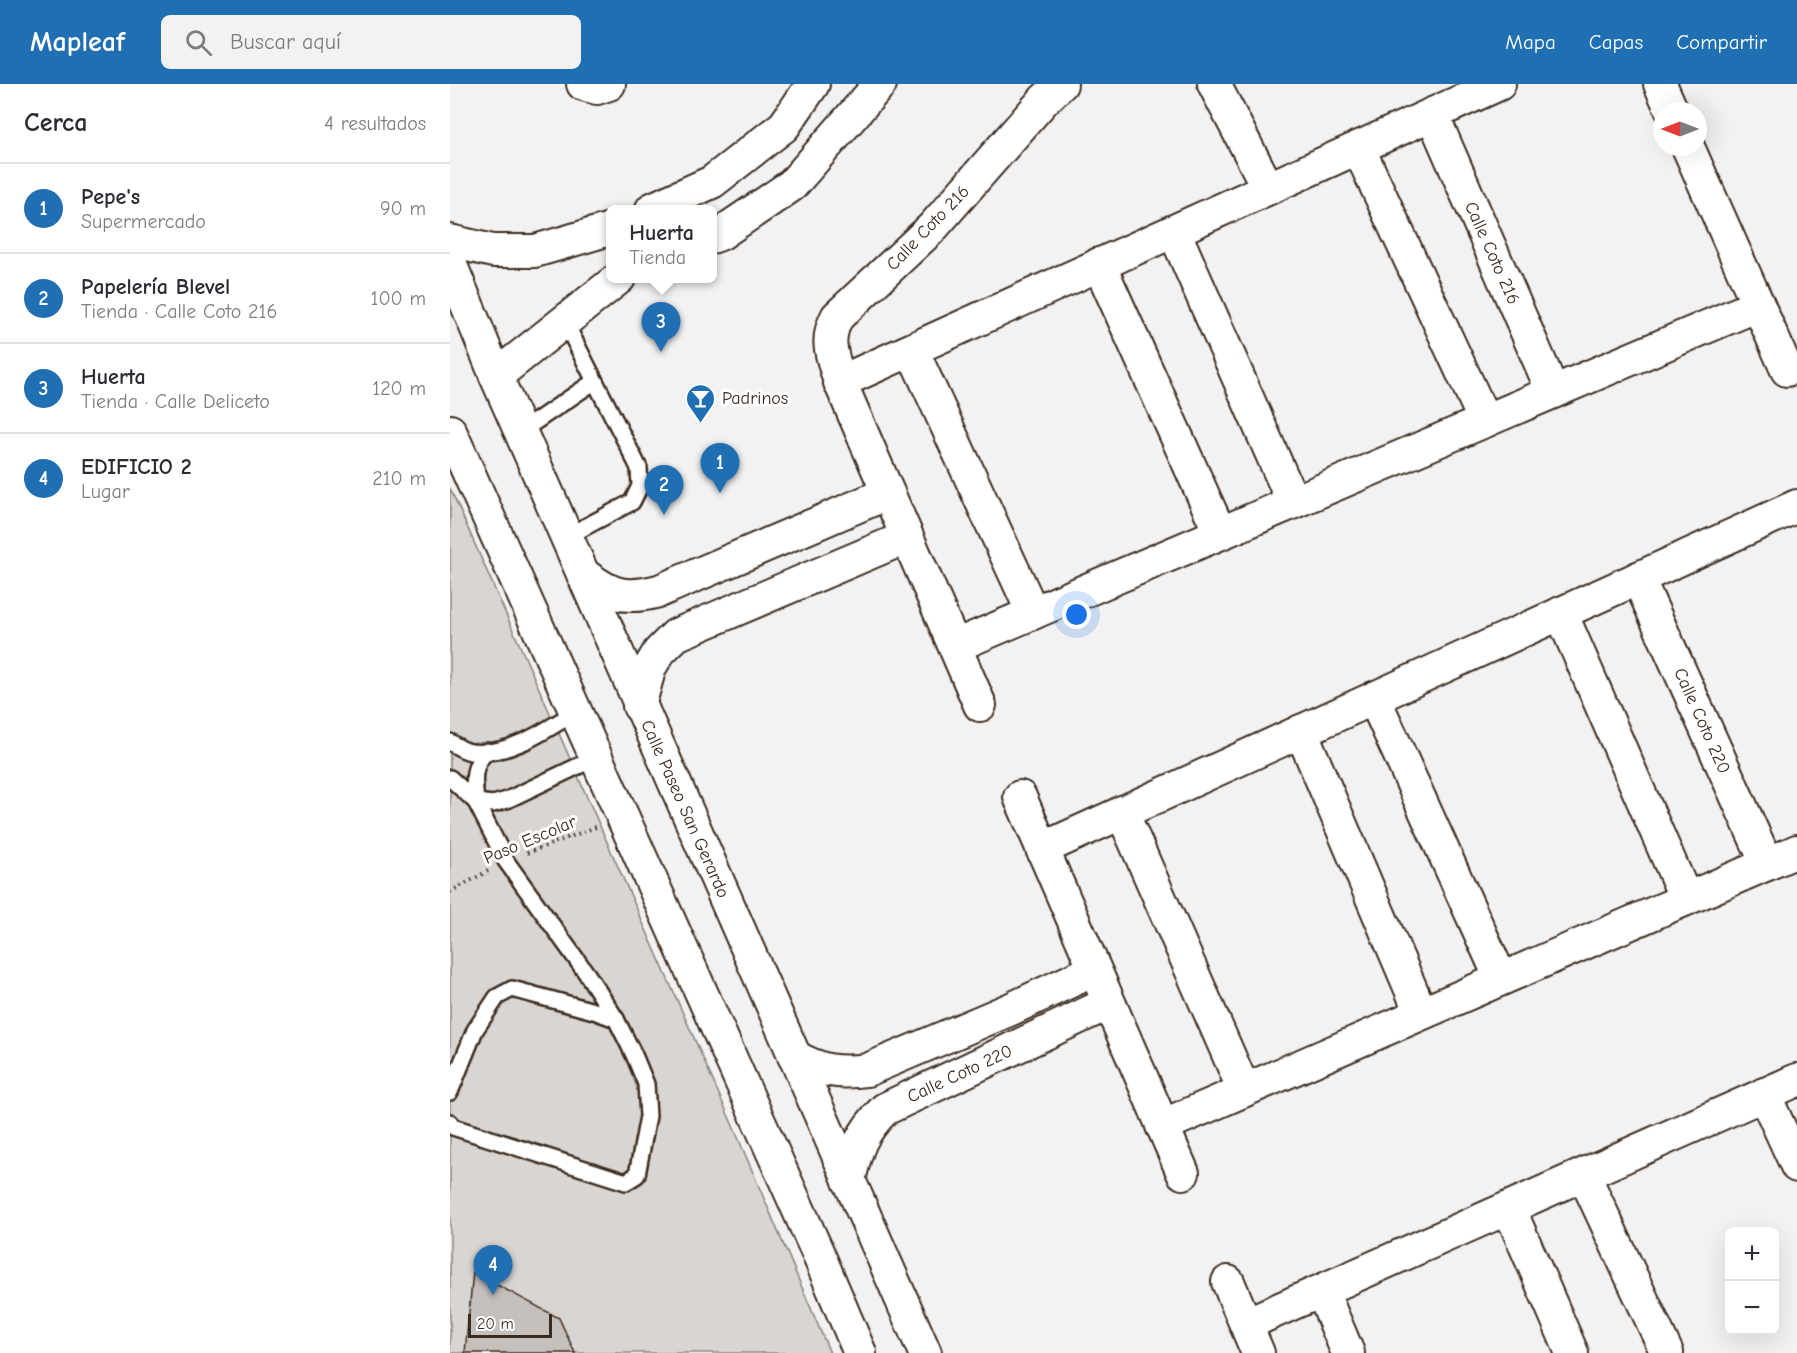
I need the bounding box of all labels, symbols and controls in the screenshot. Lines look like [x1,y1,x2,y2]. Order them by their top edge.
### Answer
search box [161,15,581,69]
text: Mapleaf [30,26,125,58]
icon: search [182,26,215,59]
text: Buscar aquí [230,29,341,55]
text: Mapa [1505,30,1556,54]
text: Capas [1589,30,1643,54]
text: Compartir [1676,30,1767,54]
north arrow [1653,102,1707,156]
text: Cerca [24,108,88,138]
text: 4 resultados [324,112,426,135]
street label: Calle Coto 216 [882,181,974,275]
text: Pepe's [81,184,140,210]
text: 1 [40,197,47,220]
text: 90 m [380,197,426,220]
street label: Calle Coto 216 [1460,198,1524,308]
popup [606,205,717,283]
text: Supermercado [81,210,206,233]
text: Huerta [629,220,694,246]
text: Tienda [629,246,686,269]
text: Papelería Blevel [81,274,230,300]
text: 2 [39,287,48,310]
text: 100 m [371,287,426,310]
text: Tienda · Calle Coto 216 [81,300,277,323]
pin: 3 [642,302,680,352]
text: Huerta [81,364,146,390]
text: 3 [39,377,48,400]
text: 120 m [372,377,426,400]
bar icon: Padrinos [685,382,717,424]
place label: Padrinos [722,388,788,409]
text: Tienda · Calle Deliceto [81,390,270,413]
pin: 1 [700,444,740,493]
text: EDIFICIO 2 [81,454,192,480]
pin: 2 [644,466,684,515]
text: 4 [39,467,48,490]
text: 210 m [372,467,426,490]
text: Lugar [81,480,130,503]
your location [1062,600,1091,629]
street label: Calle Coto 220 [1669,665,1735,777]
street label: Calle Paseo San Gerardo [636,717,734,901]
street label: Paso Escolar [481,811,580,869]
street label: Calle Coto 220 [904,1040,1016,1108]
map controls [1725,1227,1779,1335]
button: + [1725,1227,1779,1281]
pin: 4 [474,1246,513,1295]
button: − [1725,1281,1779,1335]
scale bar [468,1311,552,1338]
text: 20 m [477,1315,514,1333]

